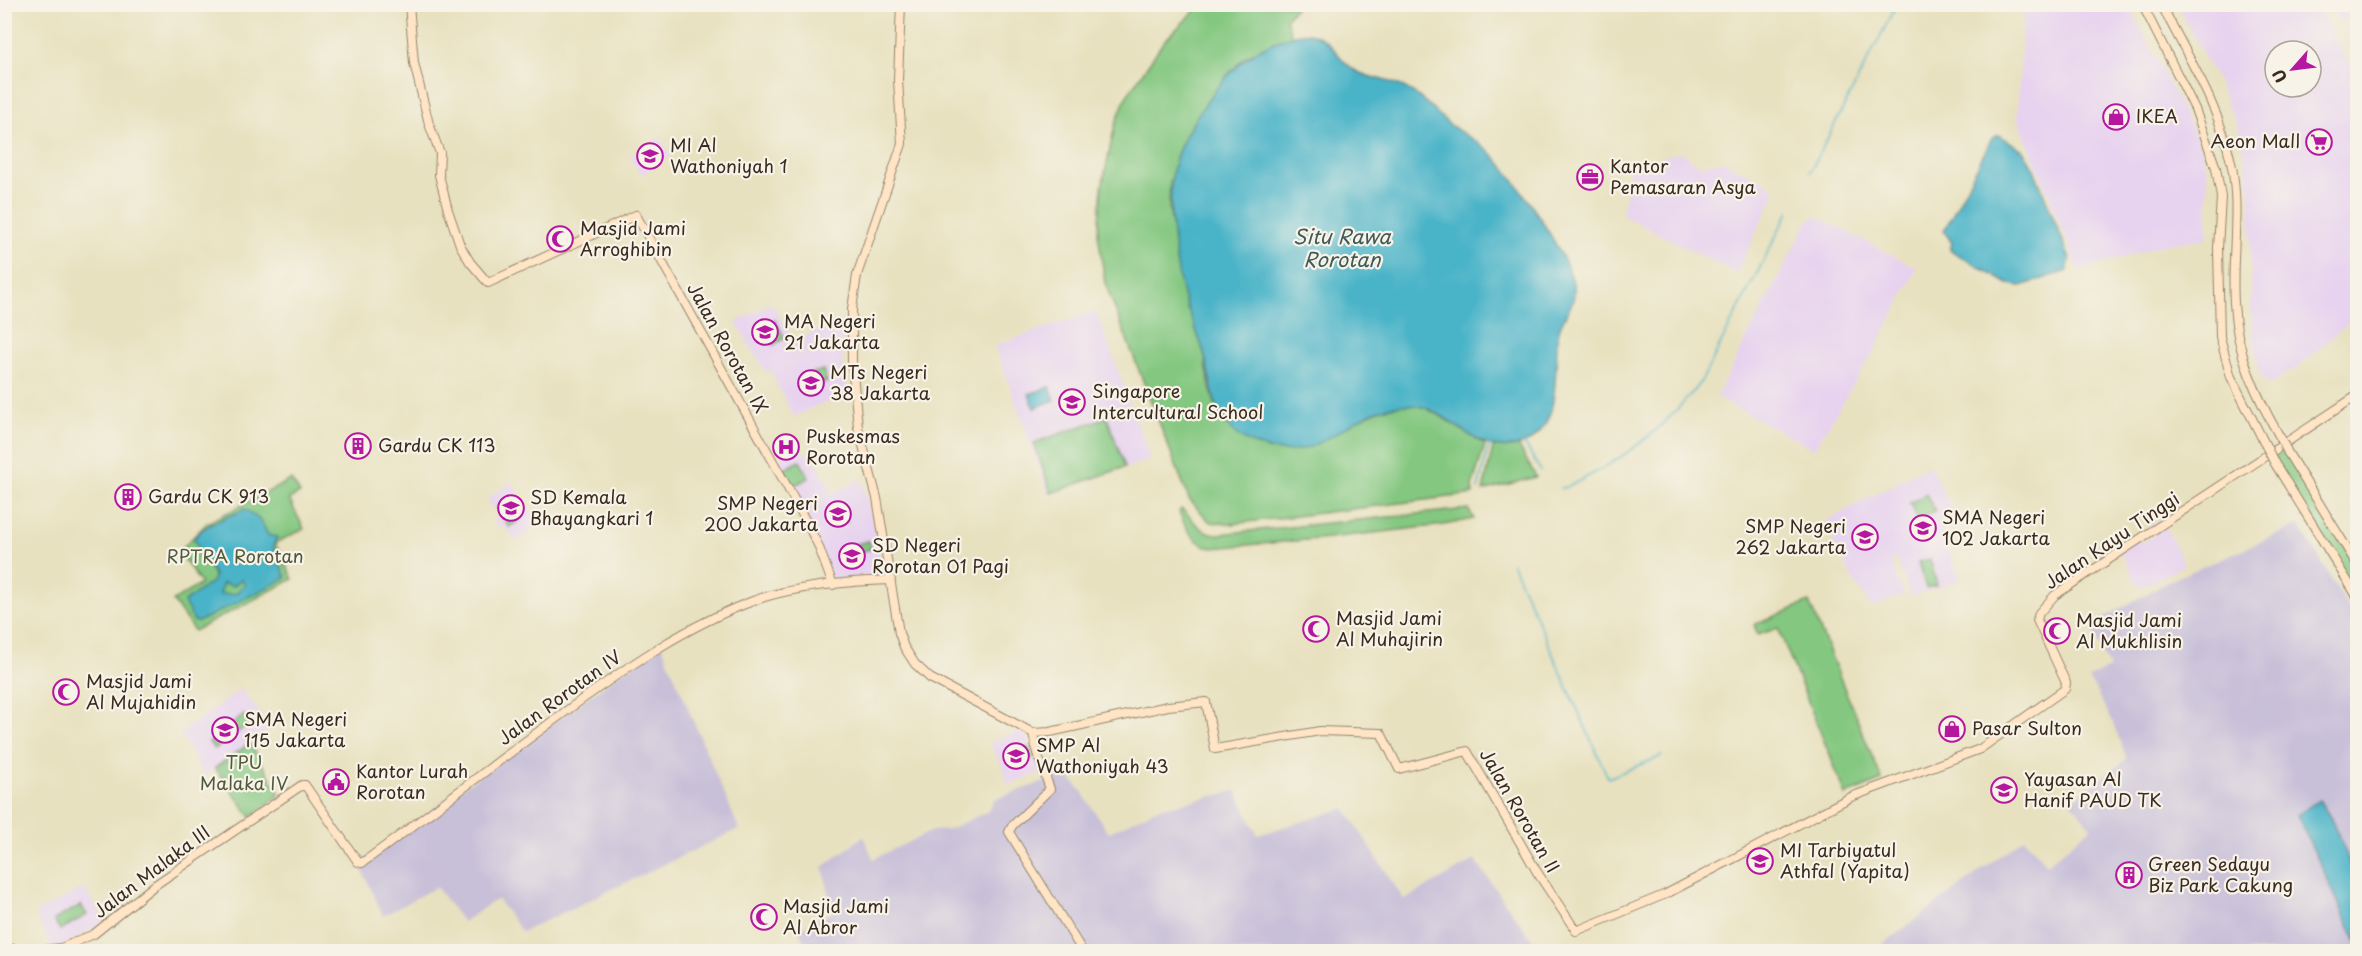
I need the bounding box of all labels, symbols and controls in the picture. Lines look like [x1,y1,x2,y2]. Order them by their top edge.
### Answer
north arrow [2263,39,2323,99]
text: U [2265,65,2292,88]
shop icon: IKEA [2101,102,2131,132]
place label: IKEA [2136,102,2178,129]
place label: Aeon Mall [2210,127,2300,154]
supermarket icon: Aeon Mall [2304,127,2334,157]
place label: MI Al Wathoniyah 1 [670,131,788,179]
school or university icon: MI Al Wathoniyah 1 [635,141,665,171]
place label: Kantor Pemasaran Asya [1610,152,1757,200]
office icon: Kantor Pemasaran Asya [1575,162,1605,192]
place label: Masjid Jami Arroghibin [580,214,686,262]
water label: Situ Rawa Rorotan [1293,221,1392,274]
mosque icon: Masjid Jami Arroghibin [545,224,575,254]
street label: Jalan Rorotan IX [681,277,775,418]
place label: MA Negeri 21 Jakarta [784,307,880,355]
school or university icon: MA Negeri 21 Jakarta [750,317,780,347]
place label: MTs Negeri 38 Jakarta [830,358,931,406]
school or university icon: MTs Negeri 38 Jakarta [796,368,826,398]
place label: Singapore Intercultural School [1092,377,1263,425]
school or university icon: Singapore Intercultural School [1057,387,1087,417]
place label: Puskesmas Rorotan [806,422,900,470]
building icon: Gardu CK 113 [343,431,373,461]
place label: Gardu CK 113 [378,431,496,458]
hospital icon: Puskesmas Rorotan [771,432,801,462]
building icon: Gardu CK 913 [113,482,143,512]
place label: Gardu CK 913 [148,482,269,509]
place label: SD Kemala Bhayangkari 1 [530,483,653,531]
street label: Jalan Kayu Tinggi [2038,484,2184,595]
place label: SMP Negeri 200 Jakarta [704,489,819,537]
school or university icon: SD Kemala Bhayangkari 1 [496,493,526,523]
school or university icon: SMP Negeri 200 Jakarta [823,499,853,529]
place label: SMA Negeri 102 Jakarta [1942,503,2050,551]
place label: SMP Negeri 262 Jakarta [1735,512,1847,560]
school or university icon: SMA Negeri 102 Jakarta [1908,513,1938,543]
school or university icon: SMP Negeri 262 Jakarta [1850,522,1880,552]
place label: SD Negeri Rorotan 01 Pagi [872,531,1009,579]
school or university icon: SD Negeri Rorotan 01 Pagi [837,541,867,571]
park label: RPTRA Rorotan [166,542,304,569]
place label: Masjid Jami Al Muhajirin [1336,604,1443,652]
place label: Masjid Jami Al Mukhlisin [2076,606,2182,654]
mosque icon: Masjid Jami Al Muhajirin [1301,614,1331,644]
mosque icon: Masjid Jami Al Mukhlisin [2042,616,2072,646]
street label: Jalan Rorotan IV [492,643,626,751]
place label: Masjid Jami Al Mujahidin [86,667,196,715]
mosque icon: Masjid Jami Al Mujahidin [51,677,81,707]
place label: SMA Negeri 115 Jakarta [244,705,347,753]
shop icon: Pasar Sulton [1937,714,1967,744]
place label: Pasar Sulton [1972,714,2082,741]
school or university icon: SMA Negeri 115 Jakarta [210,715,240,745]
place label: SMP Al Wathoniyah 43 [1036,731,1169,779]
school or university icon: SMP Al Wathoniyah 43 [1001,741,1031,771]
street label: Jalan Rorotan II [1474,743,1567,877]
park label: TPU Malaka IV [200,748,288,796]
place label: Kantor Lurah Rorotan [356,757,468,805]
place label: Yayasan Al Hanif PAUD TK [2024,765,2162,813]
public building icon: Kantor Lurah Rorotan [321,767,351,797]
school or university icon: Yayasan Al Hanif PAUD TK [1989,775,2019,805]
street label: Jalan Malaka III [87,818,215,924]
place label: MI Tarbiyatul Athfal (Yapita) [1780,836,1910,884]
school or university icon: MI Tarbiyatul Athfal (Yapita) [1745,846,1775,876]
place label: Green Sedayu Biz Park Cakung [2148,850,2293,898]
building icon: Green Sedayu Biz Park Cakung [2114,860,2144,890]
place label: Masjid Jami Al Abror [783,892,889,940]
mosque icon: Masjid Jami Al Abror [749,902,779,932]

